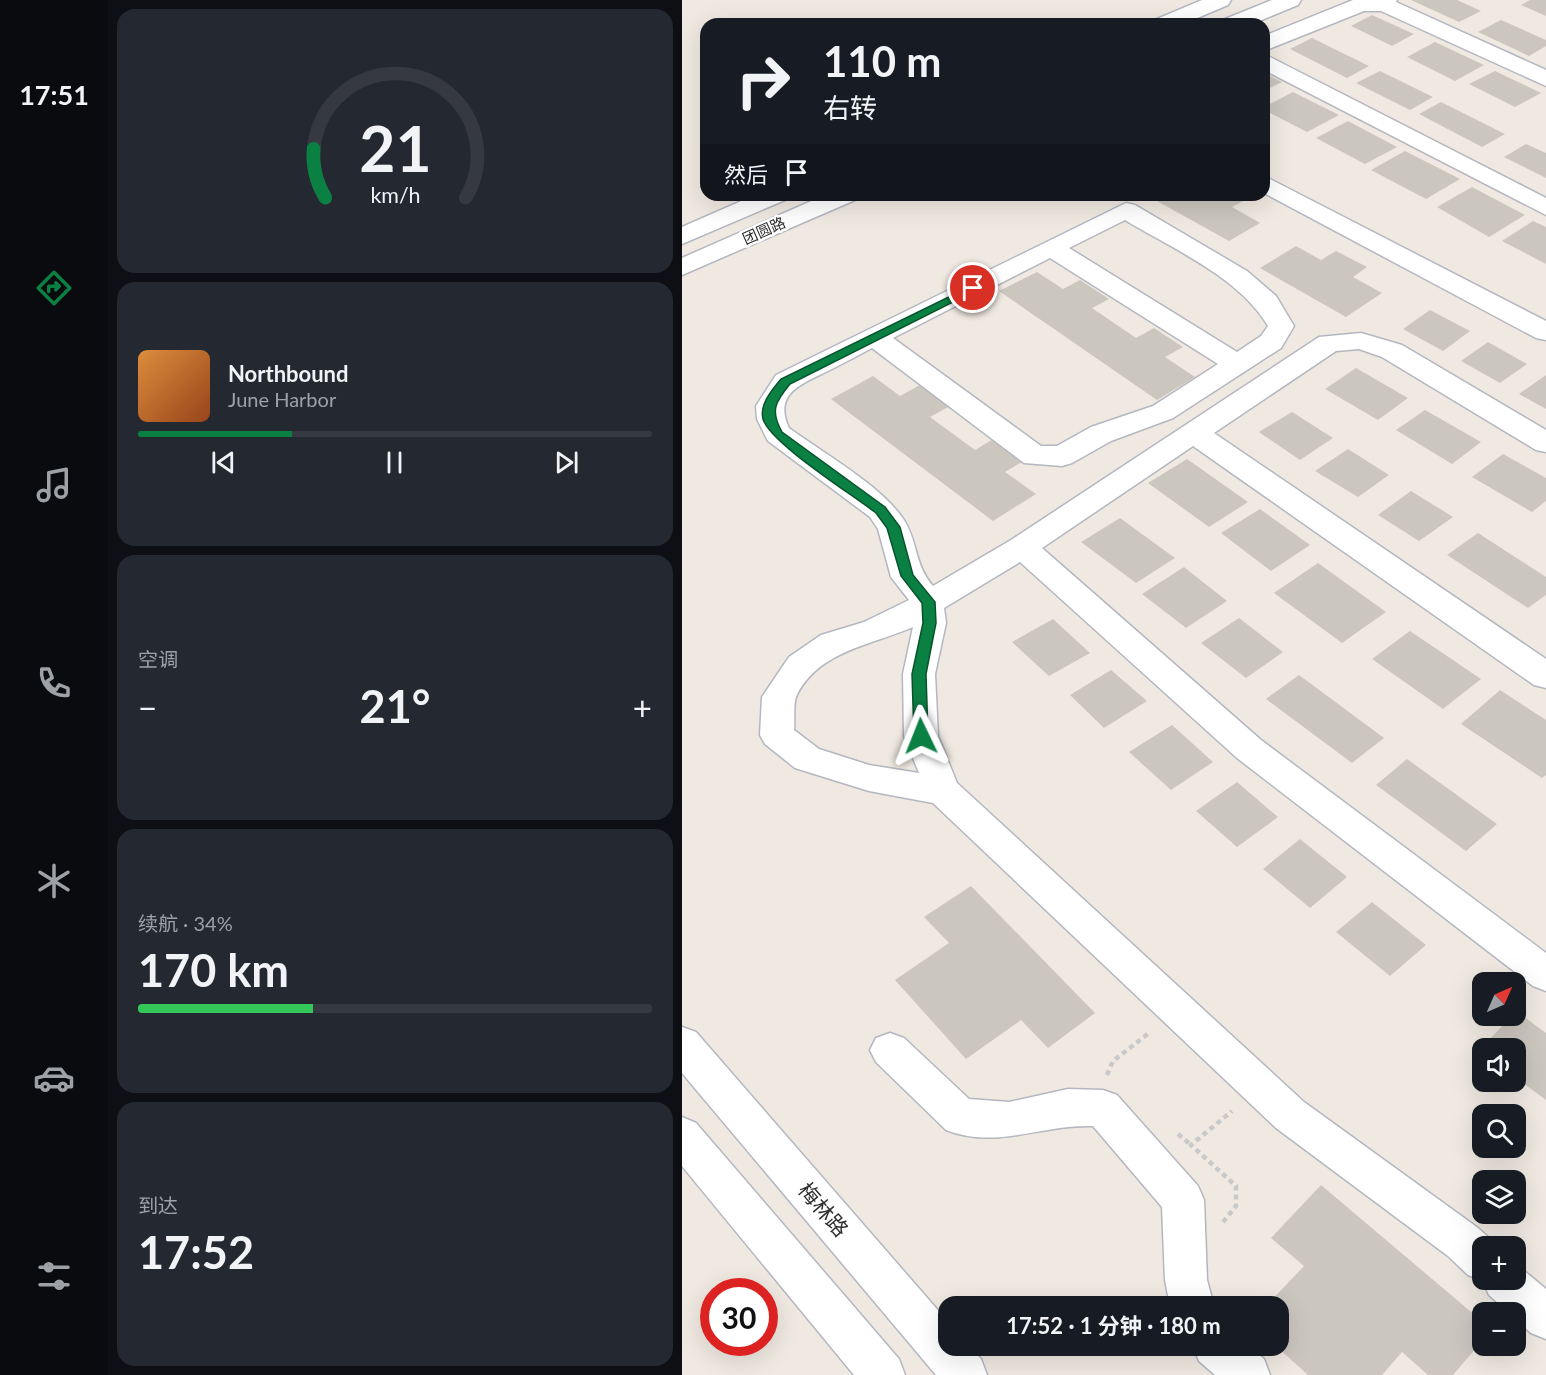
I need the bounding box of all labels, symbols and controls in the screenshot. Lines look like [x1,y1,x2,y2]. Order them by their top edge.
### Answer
text: 110 m [823,36,941,86]
icon: right [724,42,802,120]
text: 17:51 [19,78,89,111]
text: 右转 [823,91,877,124]
text: 21 [359,110,431,185]
icon: arrive [780,156,813,189]
text: 然后 [724,161,768,188]
text: km/h [370,182,420,208]
street label: 团圆路 [739,213,788,247]
pin [947,262,998,313]
icon: directions [33,267,75,309]
icon: arrive [956,271,989,304]
text: Northbound [228,360,348,387]
text: June Harbor [228,387,336,411]
icon: previous [207,446,240,479]
icon: pause [378,446,411,479]
icon: next [550,446,583,479]
icon: music [33,464,75,506]
text: 空调 [138,647,178,671]
icon: phone [33,662,75,704]
text: 21° [360,679,430,733]
text: − [138,687,157,727]
text: + [633,687,652,727]
position arrow [889,704,953,768]
icon: climate [33,860,75,902]
text: 续航 · 34% [138,911,233,935]
text: 170 km [138,943,289,997]
north arrow [1472,972,1526,1026]
map controls [1472,972,1526,1356]
button: sound [1472,1038,1526,1092]
icon: car [33,1057,75,1099]
button: search [1472,1104,1526,1158]
button: layers [1472,1170,1526,1224]
street label: 梅林路 [794,1177,854,1241]
text: 到达 [138,1193,178,1217]
text: 17:52 [138,1225,254,1279]
button: + [1472,1236,1526,1290]
icon: filters [33,1255,75,1297]
speed limit sign: 30 [700,1278,778,1356]
button: − [1472,1302,1526,1356]
text: 17:52 · 1 分钟 · 180 m [1006,1312,1221,1339]

